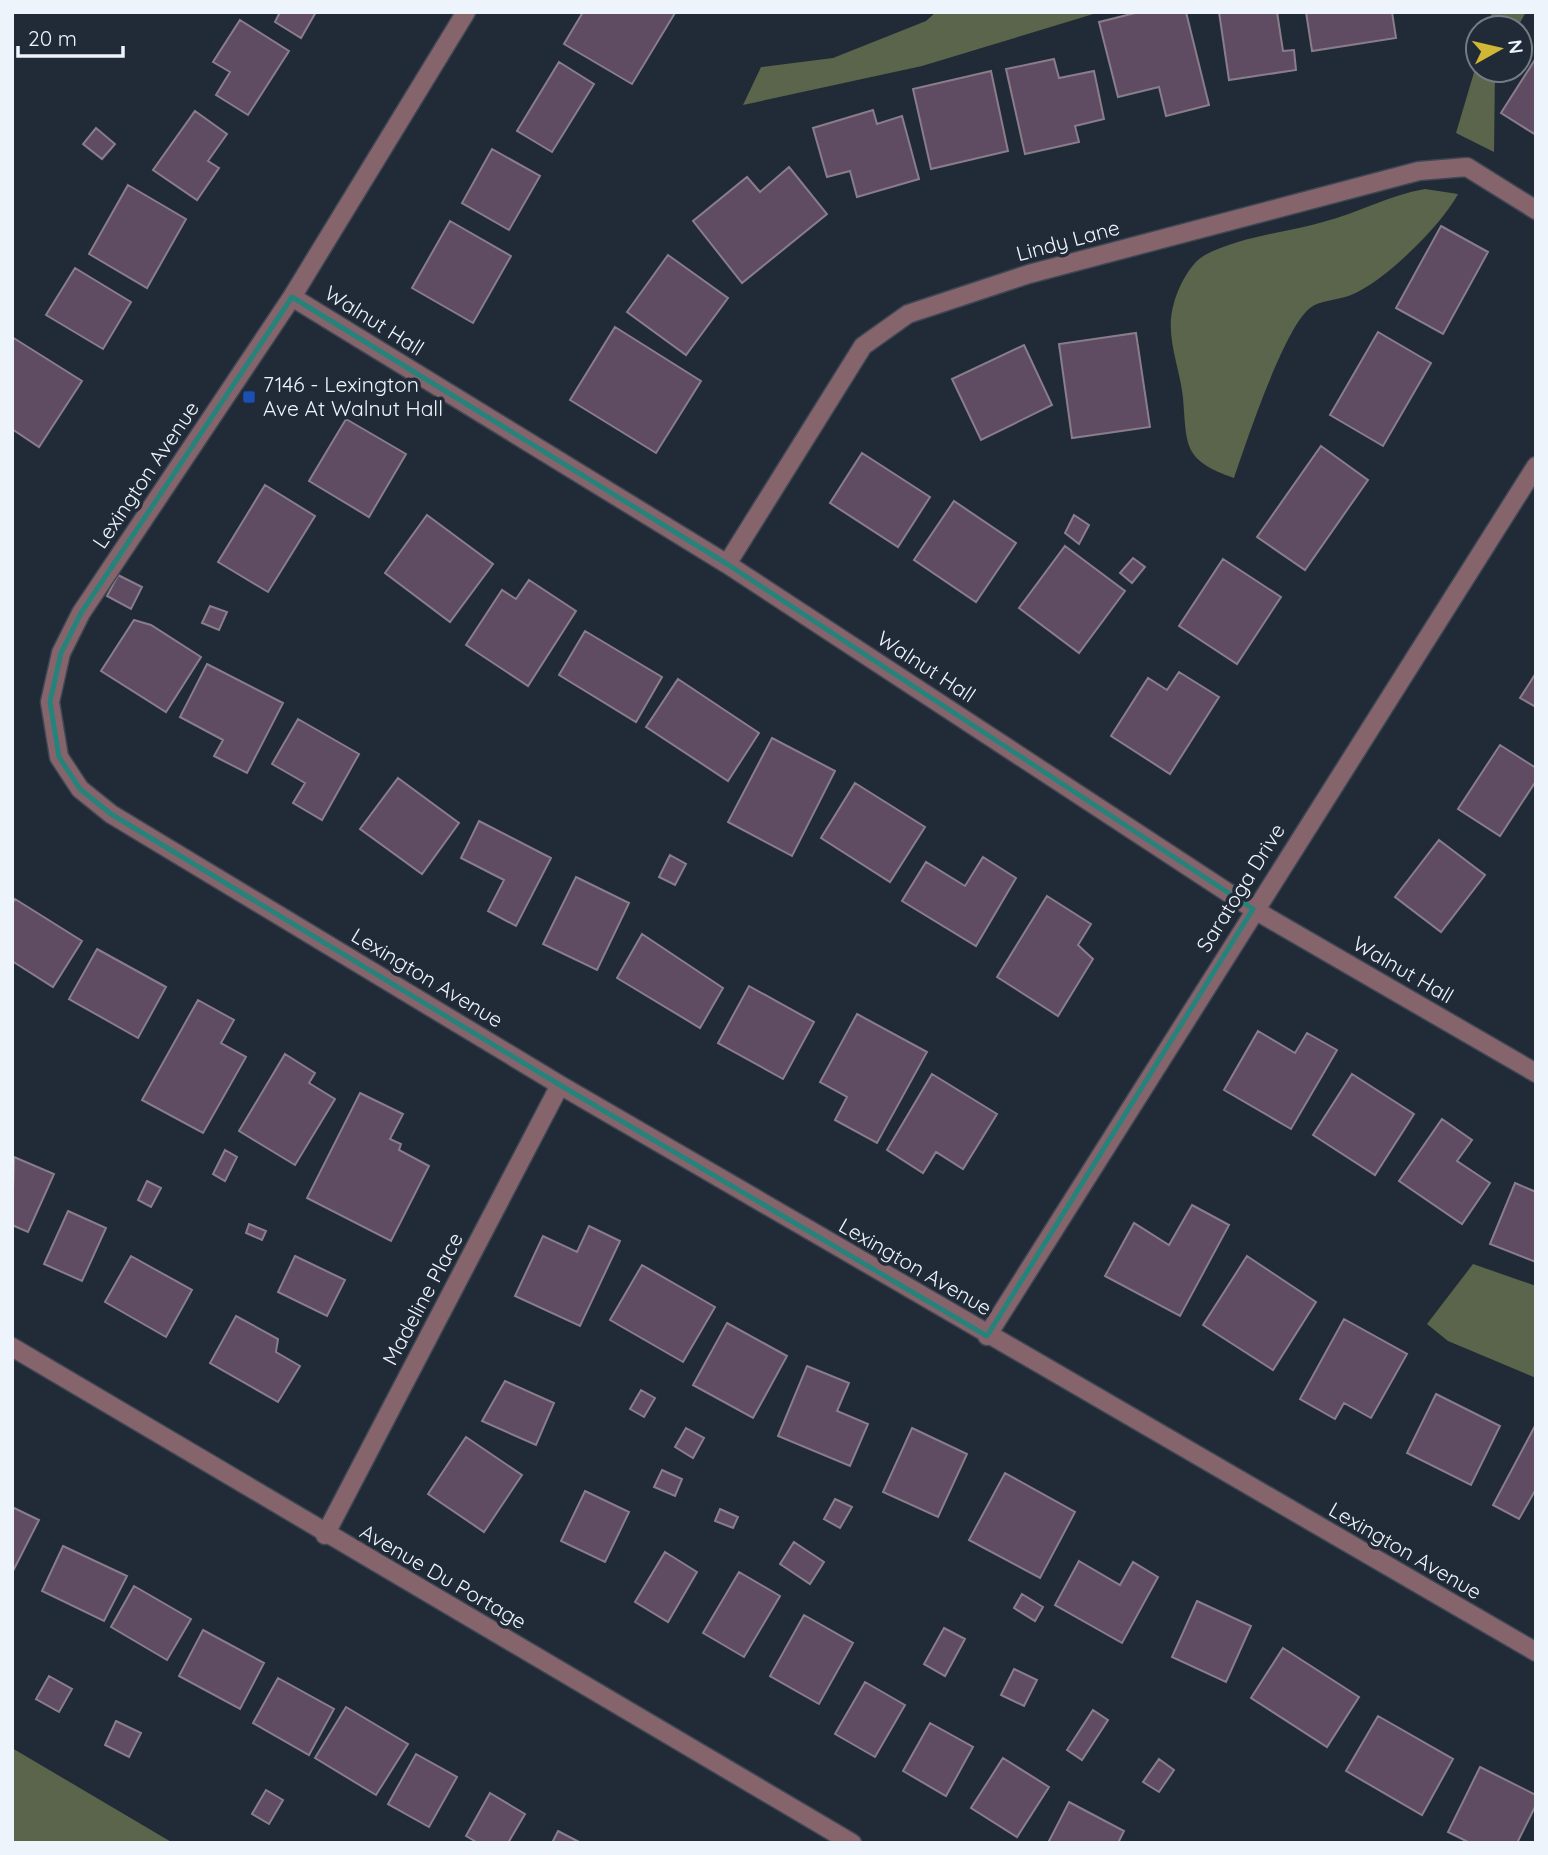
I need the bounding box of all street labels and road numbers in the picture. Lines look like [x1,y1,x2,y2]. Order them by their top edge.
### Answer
street label: Lindy Lane [1013,214,1122,266]
street label: Walnut Hall [320,279,429,361]
street label: Lexington Avenue [86,396,204,553]
street label: Walnut Hall [872,625,981,708]
street label: Saratoga Drive [1190,818,1290,957]
street label: Lexington Avenue [347,922,508,1033]
street label: Walnut Hall [1348,930,1459,1008]
street label: Lexington Avenue [834,1212,997,1320]
street label: Madeline Place [376,1228,468,1369]
street label: Lexington Avenue [1324,1496,1487,1604]
street label: Avenue Du Portage [356,1518,531,1634]

